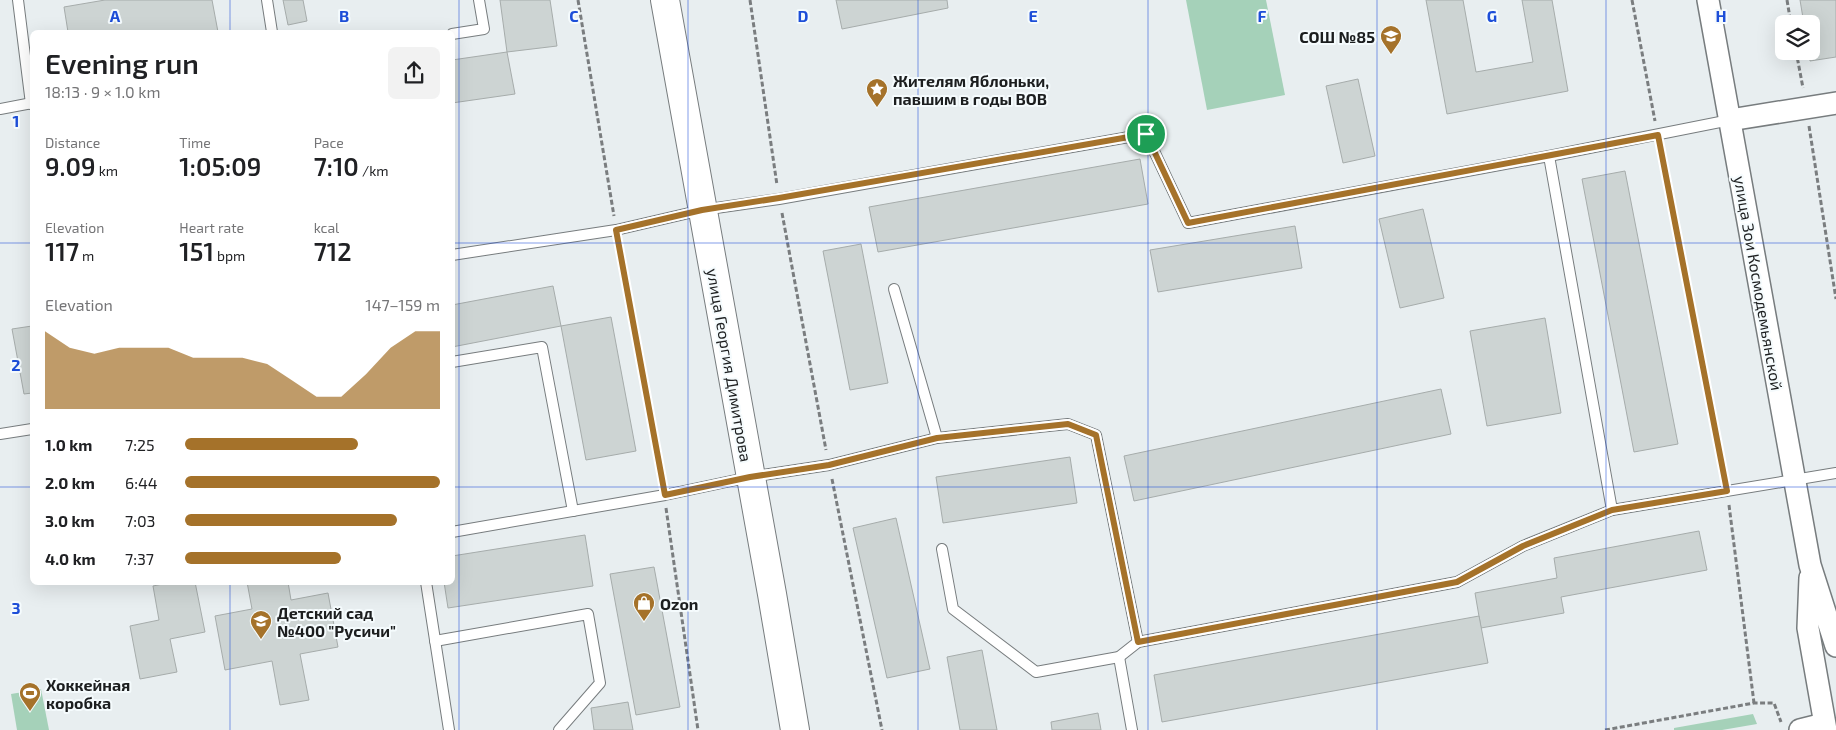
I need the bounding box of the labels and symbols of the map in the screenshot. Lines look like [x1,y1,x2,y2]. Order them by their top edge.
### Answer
text: A [110,6,121,25]
text: B [339,6,349,25]
text: C [569,6,579,25]
text: D [798,6,809,25]
text: E [1028,6,1038,25]
text: F [1258,6,1267,25]
text: G [1487,6,1497,25]
text: H [1715,6,1727,25]
school or university icon: СОШ №85 [1379,24,1403,55]
place label: СОШ №85 [1299,27,1375,46]
place label: Жителям Яблоньки, павшим в годы ВОВ [893,71,1049,108]
place icon: Жителям Яблоньки, павшим в годы ВОВ [865,77,889,108]
text: 1 [13,111,19,130]
pin [1125,113,1167,155]
street label: улица Зои Космодемьянской [1730,174,1787,392]
street label: улица Георгия Димитрова [703,267,756,463]
text: 2 [11,355,21,374]
shop icon: Ozon [632,591,656,622]
place label: Ozon [660,594,698,613]
text: 3 [11,598,21,617]
place label: Детский сад №400 "Русичи" [277,603,396,640]
school or university icon: Детский сад №400 "Русичи" [249,609,273,640]
place label: Хоккейная коробка [46,675,130,712]
sports icon: Хоккейная коробка [18,681,42,712]

